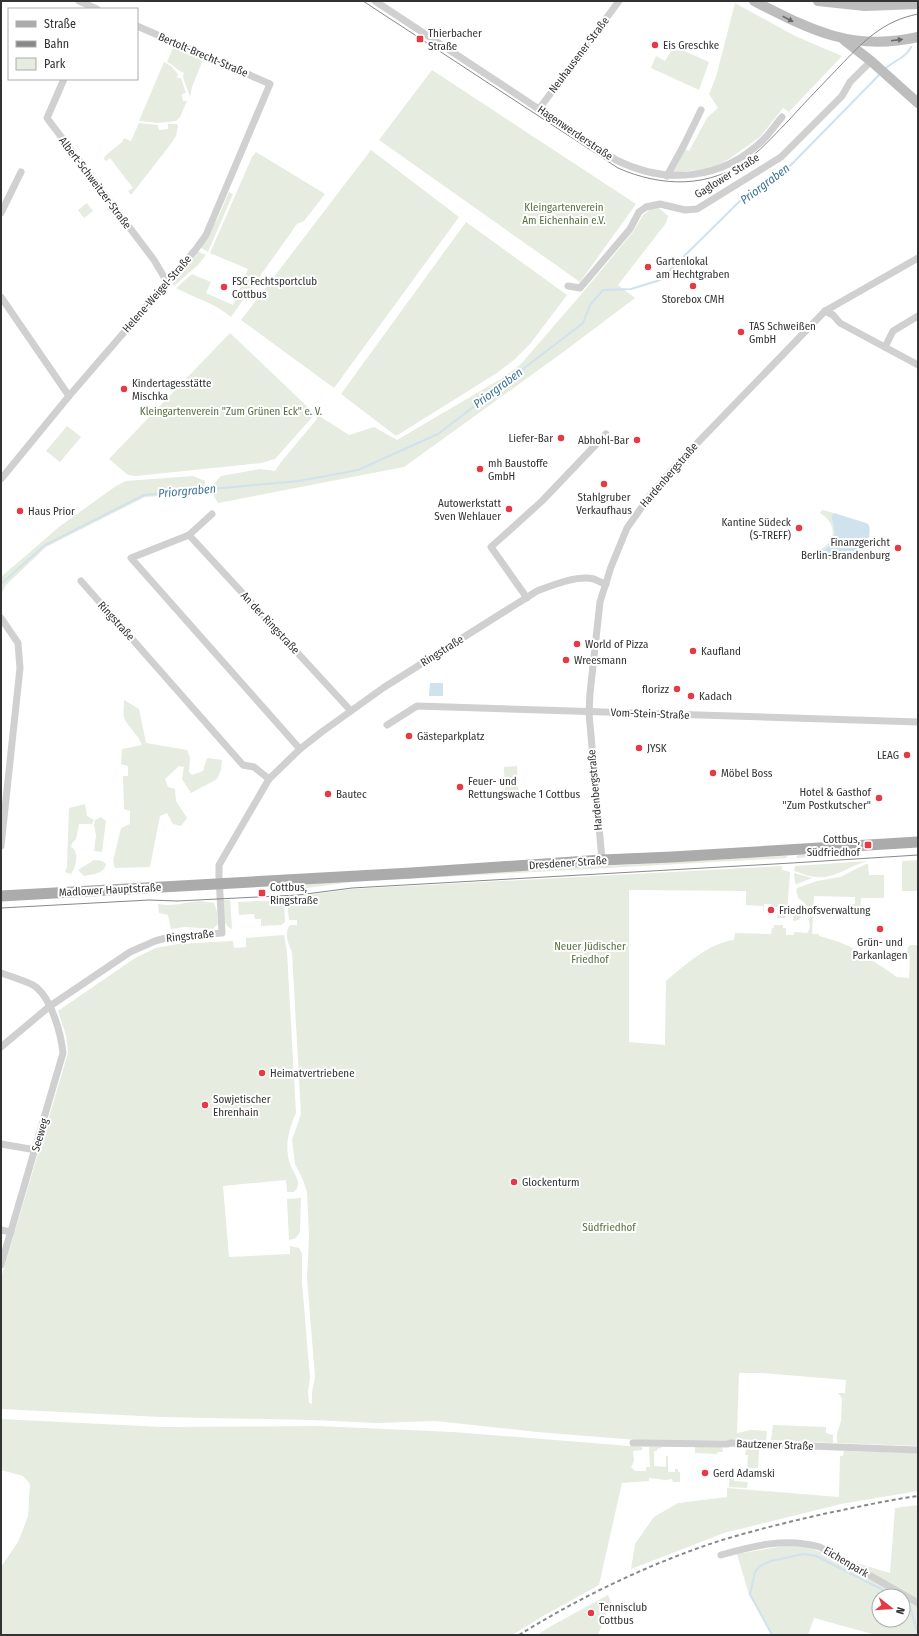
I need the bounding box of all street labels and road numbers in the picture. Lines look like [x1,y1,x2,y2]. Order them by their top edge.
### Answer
street label: Neuhausener Straße [546,14,612,96]
street label: Bertolt-Brecht-Straße [156,30,250,80]
street label: Hagenwerderstraße [535,103,615,163]
street label: Albert-Schweitzer-Straße [56,135,134,231]
street label: Gaglower Straße [692,151,762,201]
street label: Helene-Weigel-Straße [120,253,194,335]
street label: Hardenbergstraße [637,440,701,510]
street label: An der Ringstraße [238,589,302,657]
street label: Ringstraße [95,599,137,643]
street label: Ringstraße [418,633,466,669]
street label: Vom-Stein-Straße [610,706,690,722]
street label: Hardenbergstraße [585,749,605,831]
street label: Dresdener Straße [528,854,608,872]
street label: Madlower Hauptstraße [58,881,162,899]
street label: Ringstraße [165,927,215,945]
street label: Seeweg [29,1116,51,1153]
street label: Bautzener Straße [736,1437,814,1453]
street label: Eichenpark [821,1544,872,1581]

